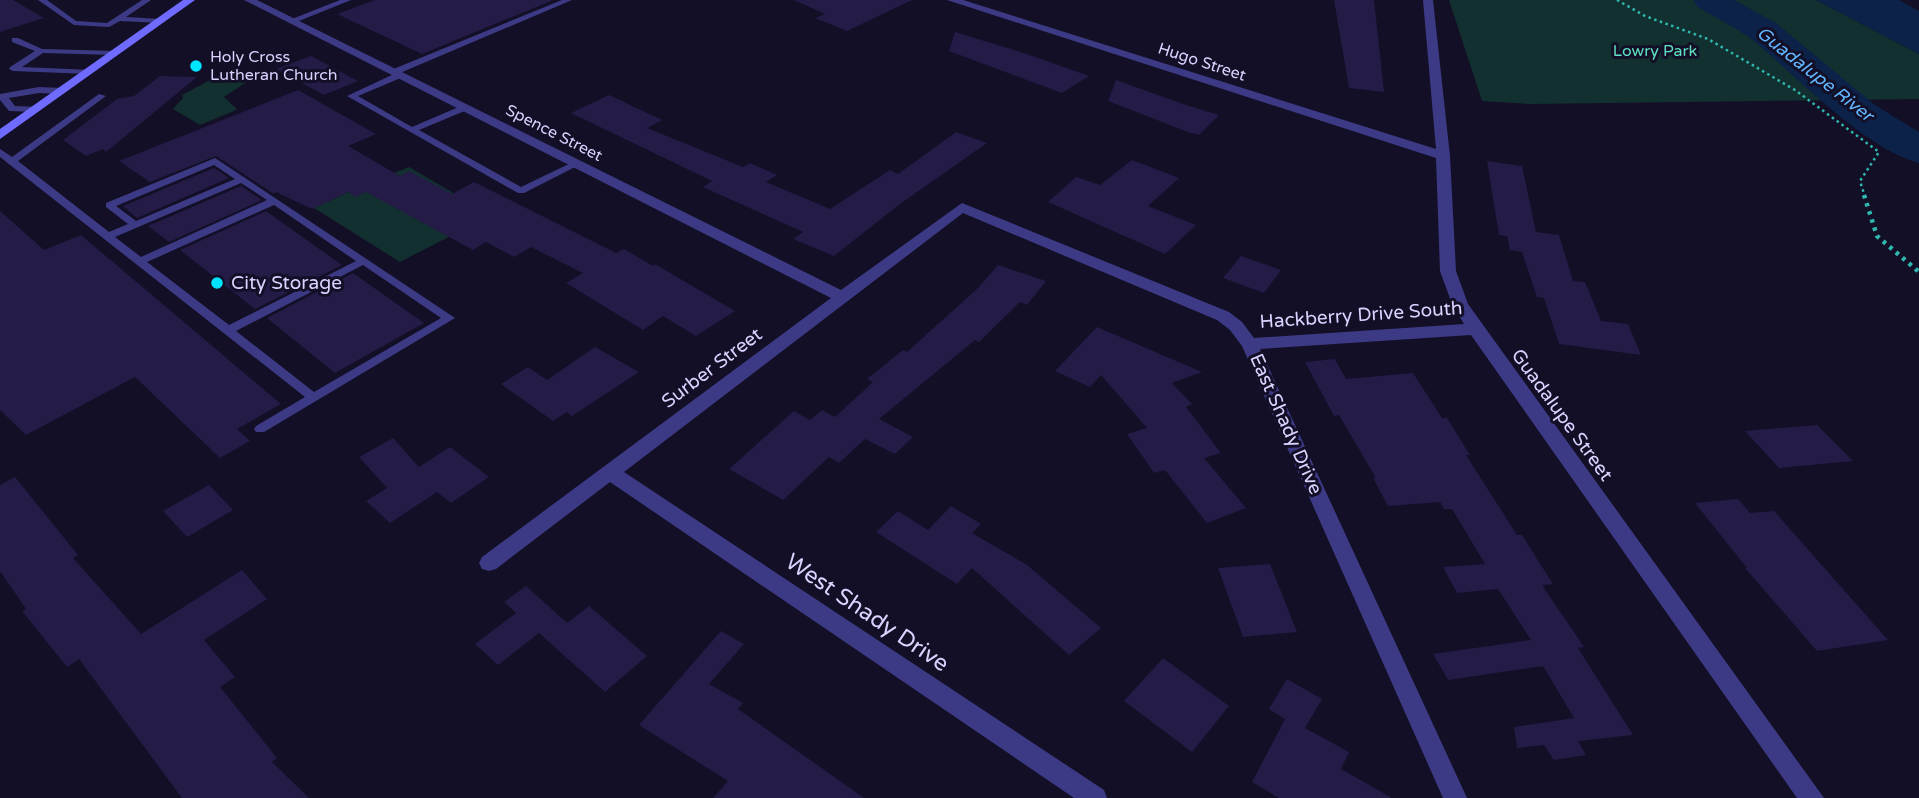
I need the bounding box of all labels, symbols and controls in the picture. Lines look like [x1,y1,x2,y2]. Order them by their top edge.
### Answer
water label: Guadalupe River [1752,22,1879,128]
street label: Hugo Street [1155,38,1249,86]
park label: Lowry Park [1613,41,1698,61]
place label: Holy Cross Lutheran Church [210,47,338,85]
marker: Holy Cross Lutheran Church [188,58,204,74]
street label: Spence Street [502,100,606,166]
place label: City Storage [231,272,342,294]
marker: City Storage [209,275,225,291]
street label: Hackberry Drive South [1259,297,1463,333]
street label: Surber Street [658,323,766,413]
street label: Guadalupe Street [1507,345,1617,485]
street label: East Shady Drive [1245,350,1327,498]
street label: West Shady Drive [780,548,954,678]

